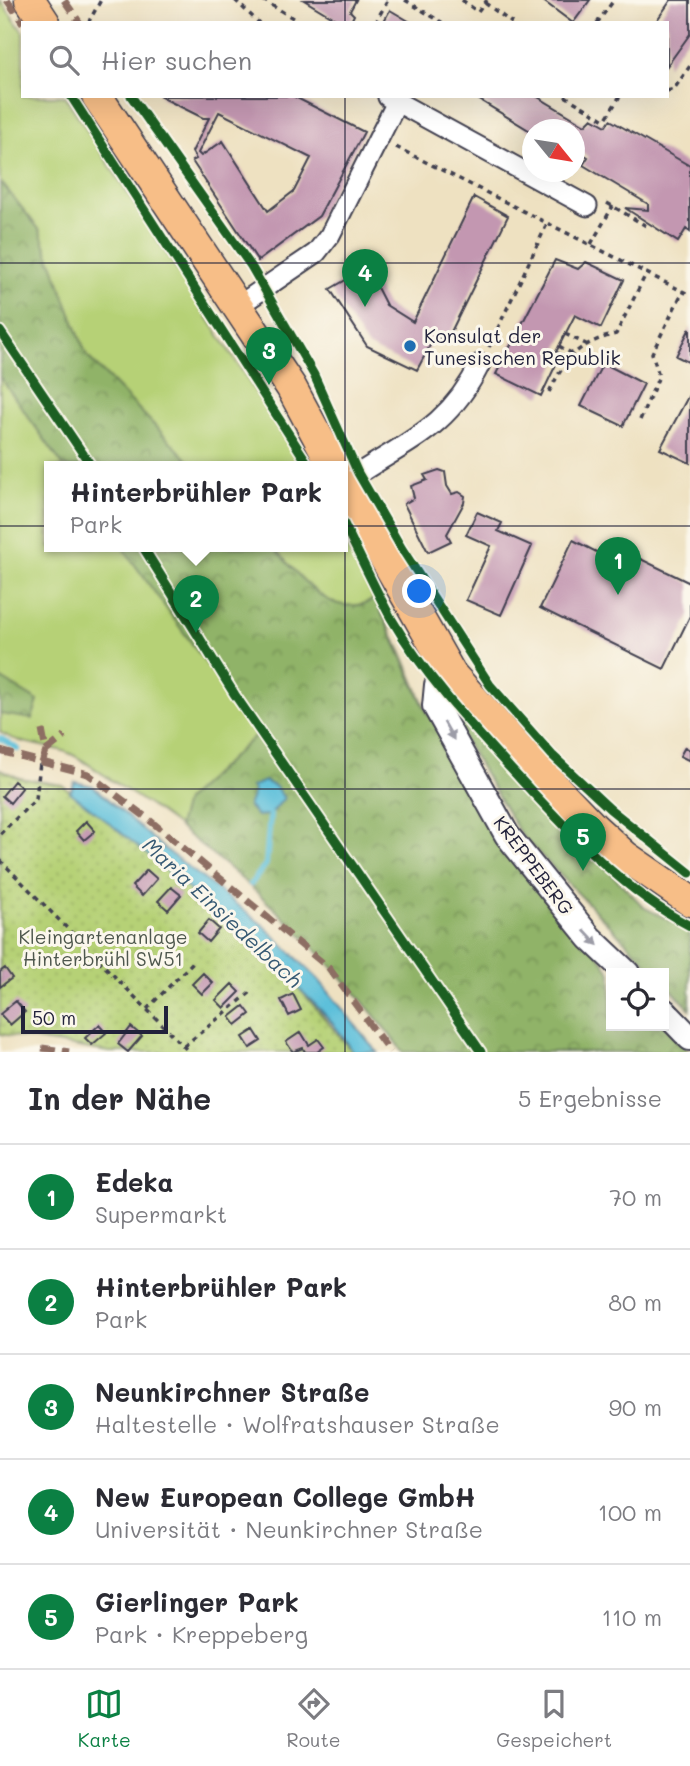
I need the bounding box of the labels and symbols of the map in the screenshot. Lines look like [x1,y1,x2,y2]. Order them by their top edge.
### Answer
north arrow [522,119,585,182]
pin: 4 [342,249,388,307]
place label: Konsulat der Tunesischen Republik [424,323,621,370]
pin: 3 [246,327,292,385]
marker: Konsulat der Tunesischen Republik [402,338,418,354]
pin: 1 [595,537,641,595]
your location [402,574,436,608]
pin: 2 [173,575,219,633]
one-way arrow [443,722,455,741]
street label: KREPPEBERG [489,810,579,920]
pin: 5 [560,813,606,871]
water label: Maria Einsiedelbach [138,831,309,993]
park label: Kleingartenanlage Hinterbrühl SW51 [18,924,188,971]
one-way arrow [583,929,599,947]
scale bar [21,1003,168,1035]

